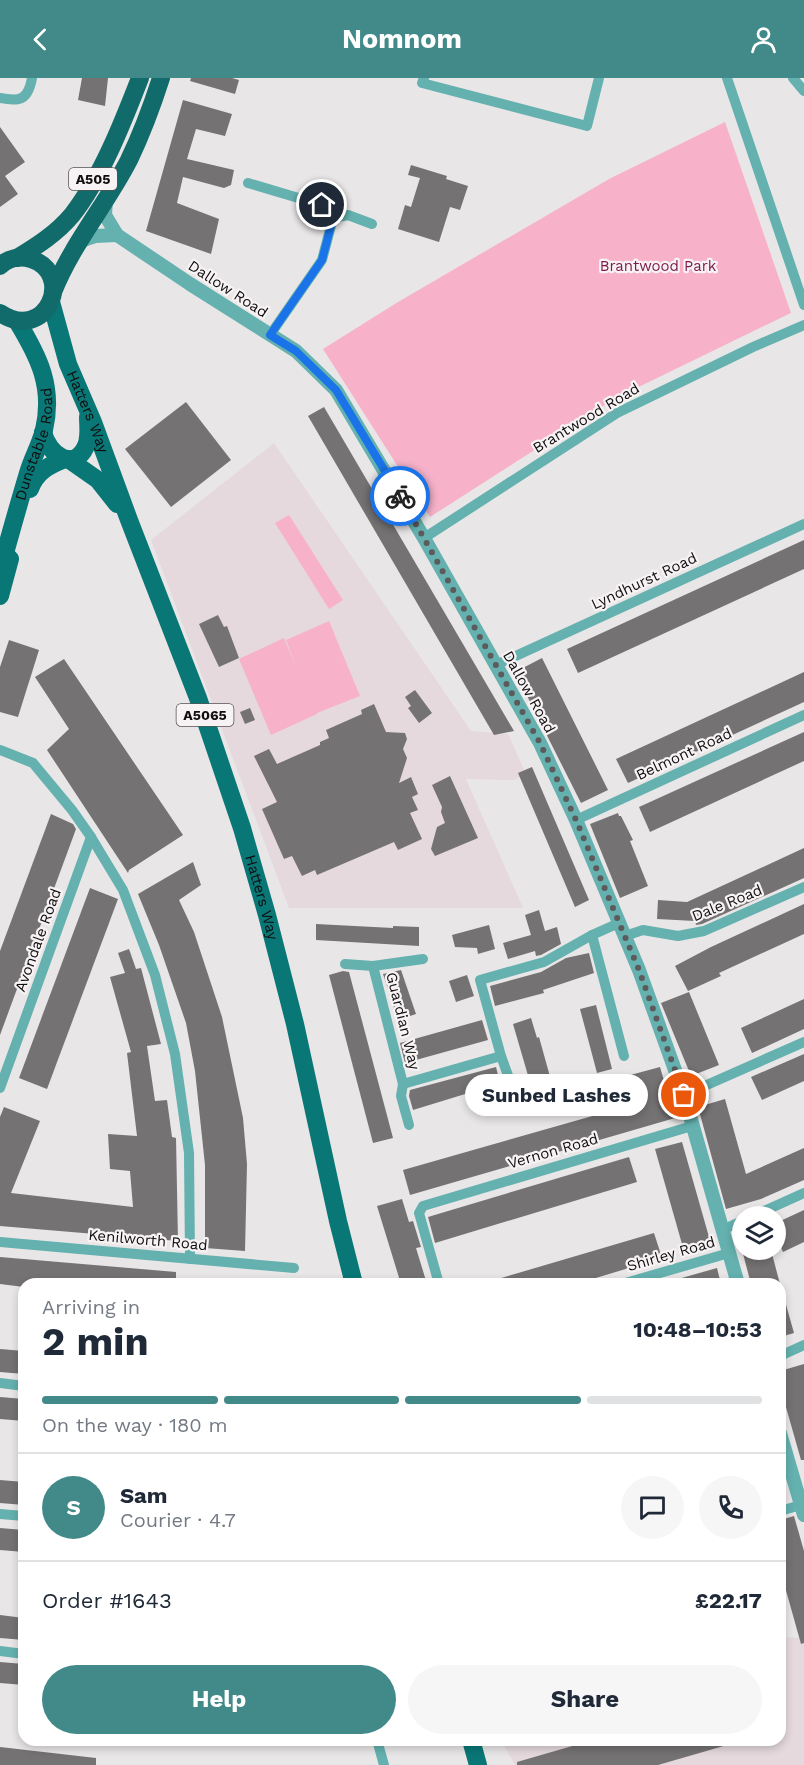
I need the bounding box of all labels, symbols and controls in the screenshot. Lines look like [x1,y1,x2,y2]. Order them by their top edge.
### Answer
icon: back [24,23,57,56]
text: Nomnom [342,23,462,55]
icon: person [747,23,780,56]
road number: A505 [69,168,117,190]
pin [296,179,347,230]
icon: home [305,188,338,221]
street label: Dallow Road [185,257,271,321]
park label: Brantwood Park [600,257,717,275]
street label: Hatters Way [63,368,113,456]
street label: Brantwood Road [529,379,643,457]
street label: Dunstable Road [11,387,56,503]
courier [370,466,430,526]
icon: bike [384,480,417,513]
street label: Lyndhurst Road [588,549,700,613]
street label: Dallow Road [499,648,559,736]
road number: A5065 [176,704,234,726]
street label: Belmont Road [633,724,735,784]
street label: Hatters Way [241,853,282,942]
street label: Dale Road [689,881,765,925]
street label: Avondale Road [11,886,65,994]
street label: Guardian Way [382,970,424,1072]
pin [658,1069,709,1120]
callout: Sunbed Lashes [465,1074,648,1116]
icon: bag [667,1078,700,1111]
text: Sunbed Lashes [482,1083,631,1107]
street label: Vernon Road [506,1130,600,1172]
map controls [732,1206,786,1260]
button: layers [732,1206,786,1260]
street label: Kenilworth Road [88,1226,208,1254]
street label: Shirley Road [625,1233,717,1275]
text: Arriving in [42,1295,140,1319]
text: 10:48–10:53 [633,1317,762,1342]
text: 2 min [42,1319,149,1364]
text: On the way · 180 m [42,1413,228,1437]
button: chat [621,1476,684,1539]
button: phone [699,1476,762,1539]
text: Sam [120,1483,168,1508]
text: S [66,1495,81,1520]
text: Courier · 4.7 [120,1508,236,1532]
text: Order #1643 [42,1588,172,1613]
text: £22.17 [695,1588,762,1613]
button: Help [42,1665,396,1734]
button: Share [408,1665,762,1734]

